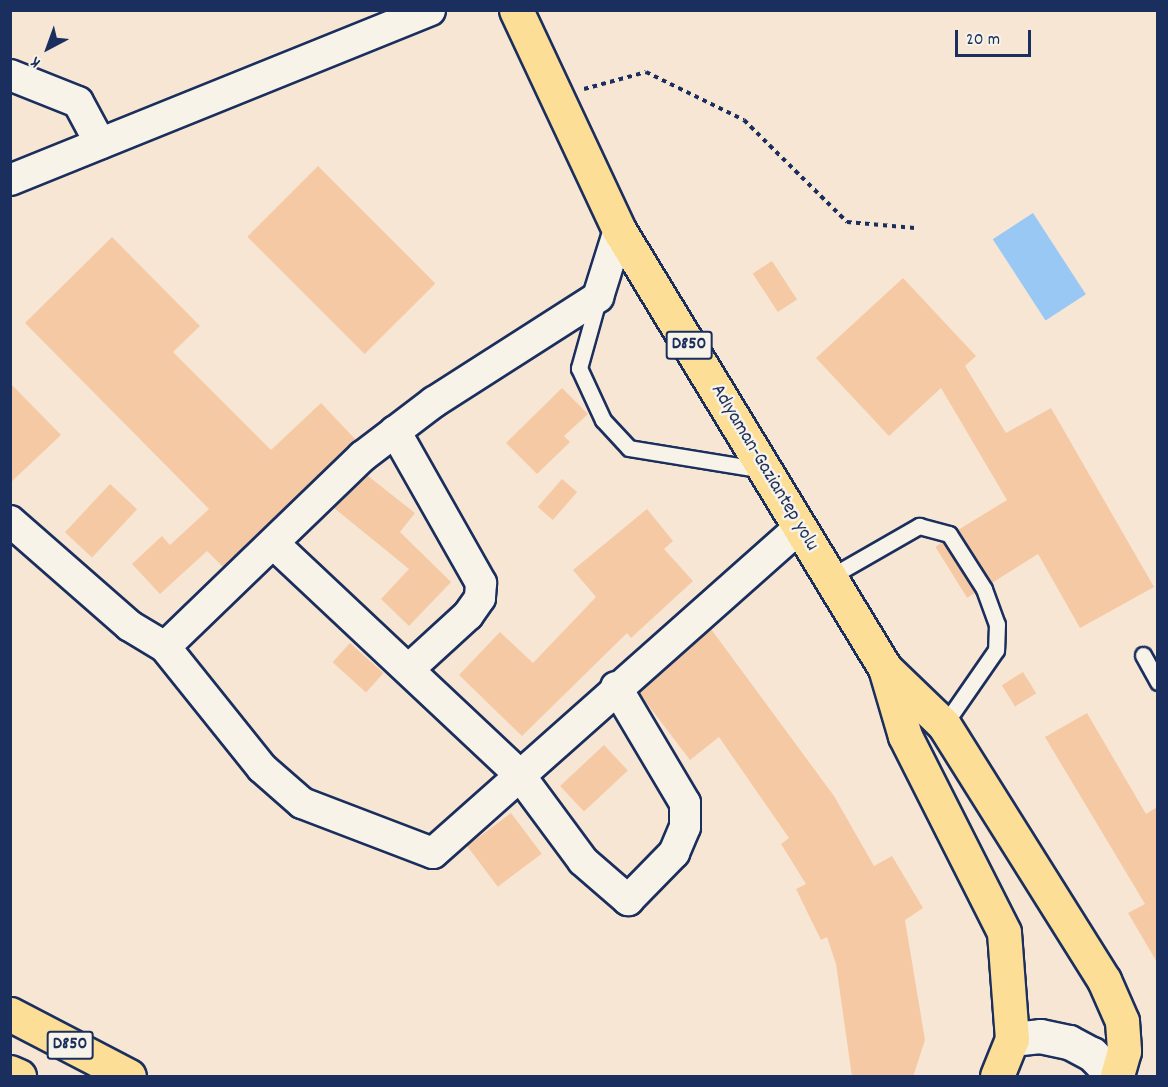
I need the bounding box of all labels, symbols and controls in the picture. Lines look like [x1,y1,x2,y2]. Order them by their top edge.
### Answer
north arrow [18,18,78,78]
scale bar [958,18,1034,56]
text: 20 m [966,28,1000,53]
text: K [26,51,46,73]
road number: D850 [665,330,713,360]
street label: Adıyaman-Gaziantep yolu [705,380,823,556]
road number: D850 [46,1030,94,1060]

